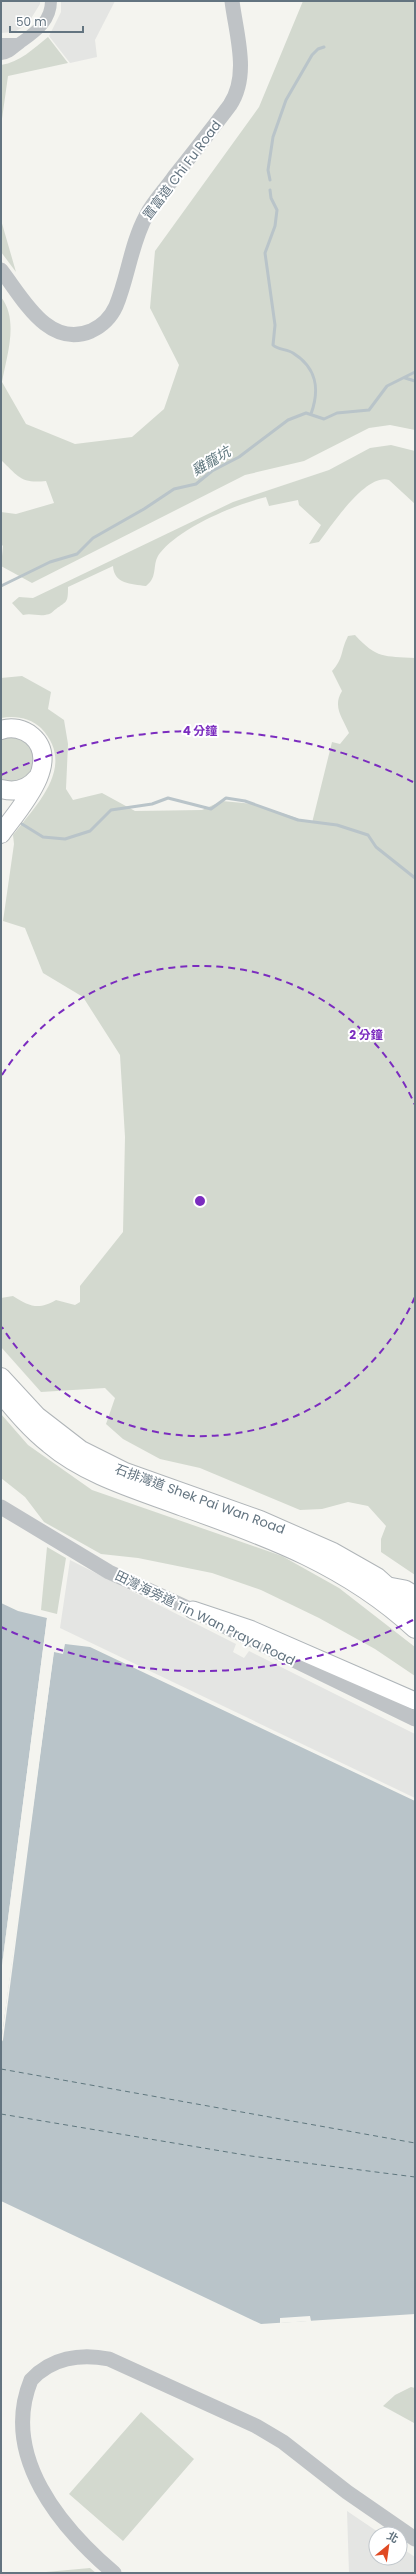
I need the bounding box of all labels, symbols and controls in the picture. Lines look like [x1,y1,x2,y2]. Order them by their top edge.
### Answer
scale bar [10,8,83,34]
text: 50 m [16,13,47,30]
street label: 置富道 Chi Fu Road [138,117,226,223]
water label: 雞籠坑 [188,441,236,480]
text: 4 分鐘 [183,722,217,739]
text: 2 分鐘 [349,1026,383,1043]
centre of rings [193,1194,207,1208]
street label: 石排灣道 Shek Pai Wan Road [112,1459,288,1539]
street label: 田灣海旁道 Tin Wan Praya Road [112,1566,298,1670]
north arrow [368,2526,408,2566]
text: 北 [384,2528,402,2547]

